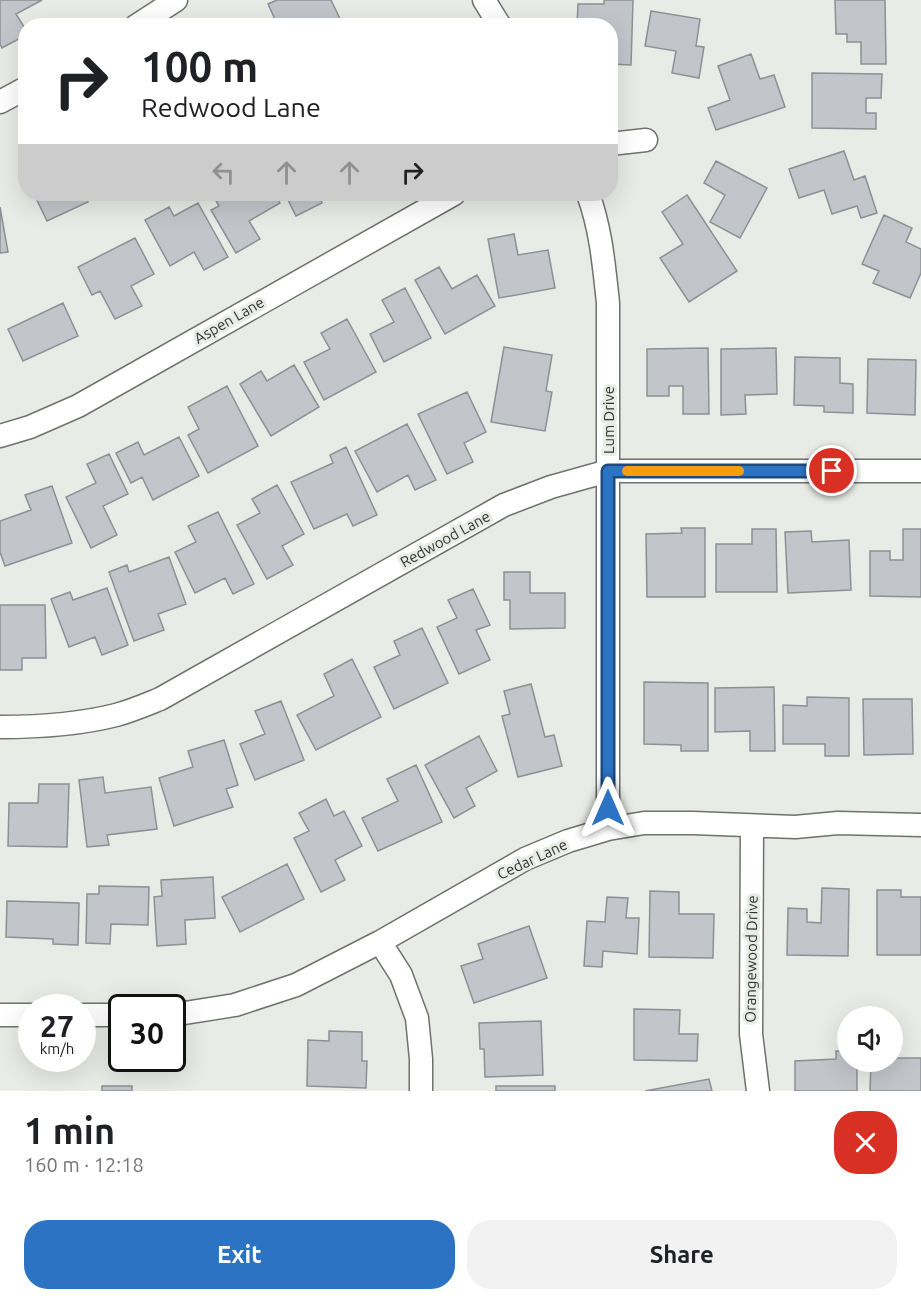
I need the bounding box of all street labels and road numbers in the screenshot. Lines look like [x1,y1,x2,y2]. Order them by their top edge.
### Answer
street label: Aspen Lane [191,293,267,347]
street label: Lum Drive [600,386,617,454]
street label: Redwood Lane [397,507,493,571]
street label: Cedar Lane [494,835,570,883]
street label: Orangewood Drive [741,895,761,1023]

